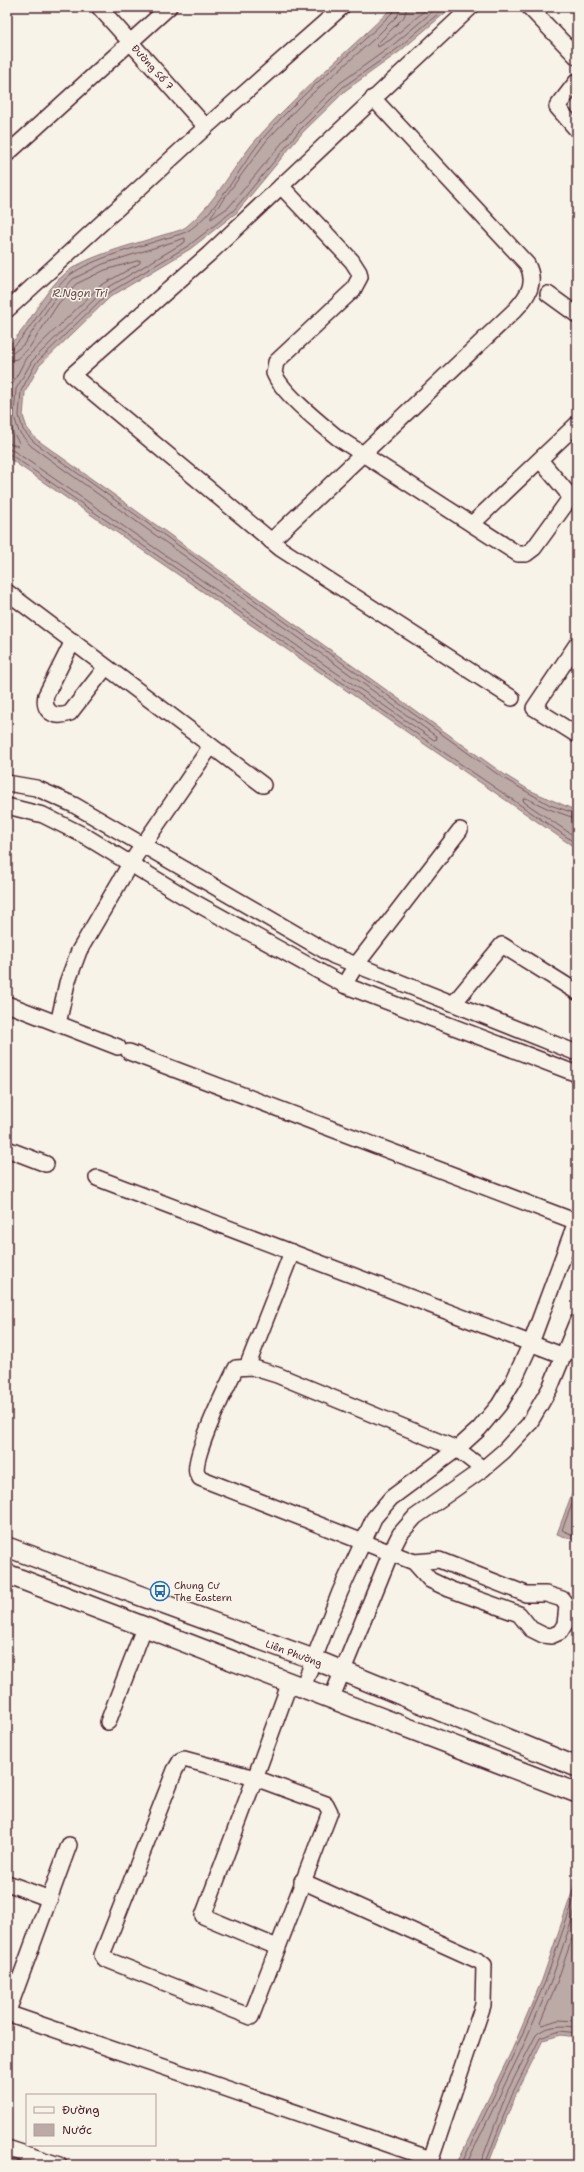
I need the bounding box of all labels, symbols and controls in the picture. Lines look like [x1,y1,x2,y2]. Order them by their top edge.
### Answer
street label: Đường Số 7 [129,42,176,93]
water label: R.Ngọn Tri [52,286,109,301]
place label: Chung Cư The Eastern [174,1579,232,1604]
bus stop icon: Chung Cư The Eastern [149,1580,171,1602]
street label: Liên Phường [264,1637,324,1670]
legend [26,2094,156,2146]
text: Đường [62,2102,100,2118]
text: Nước [62,2122,92,2138]

